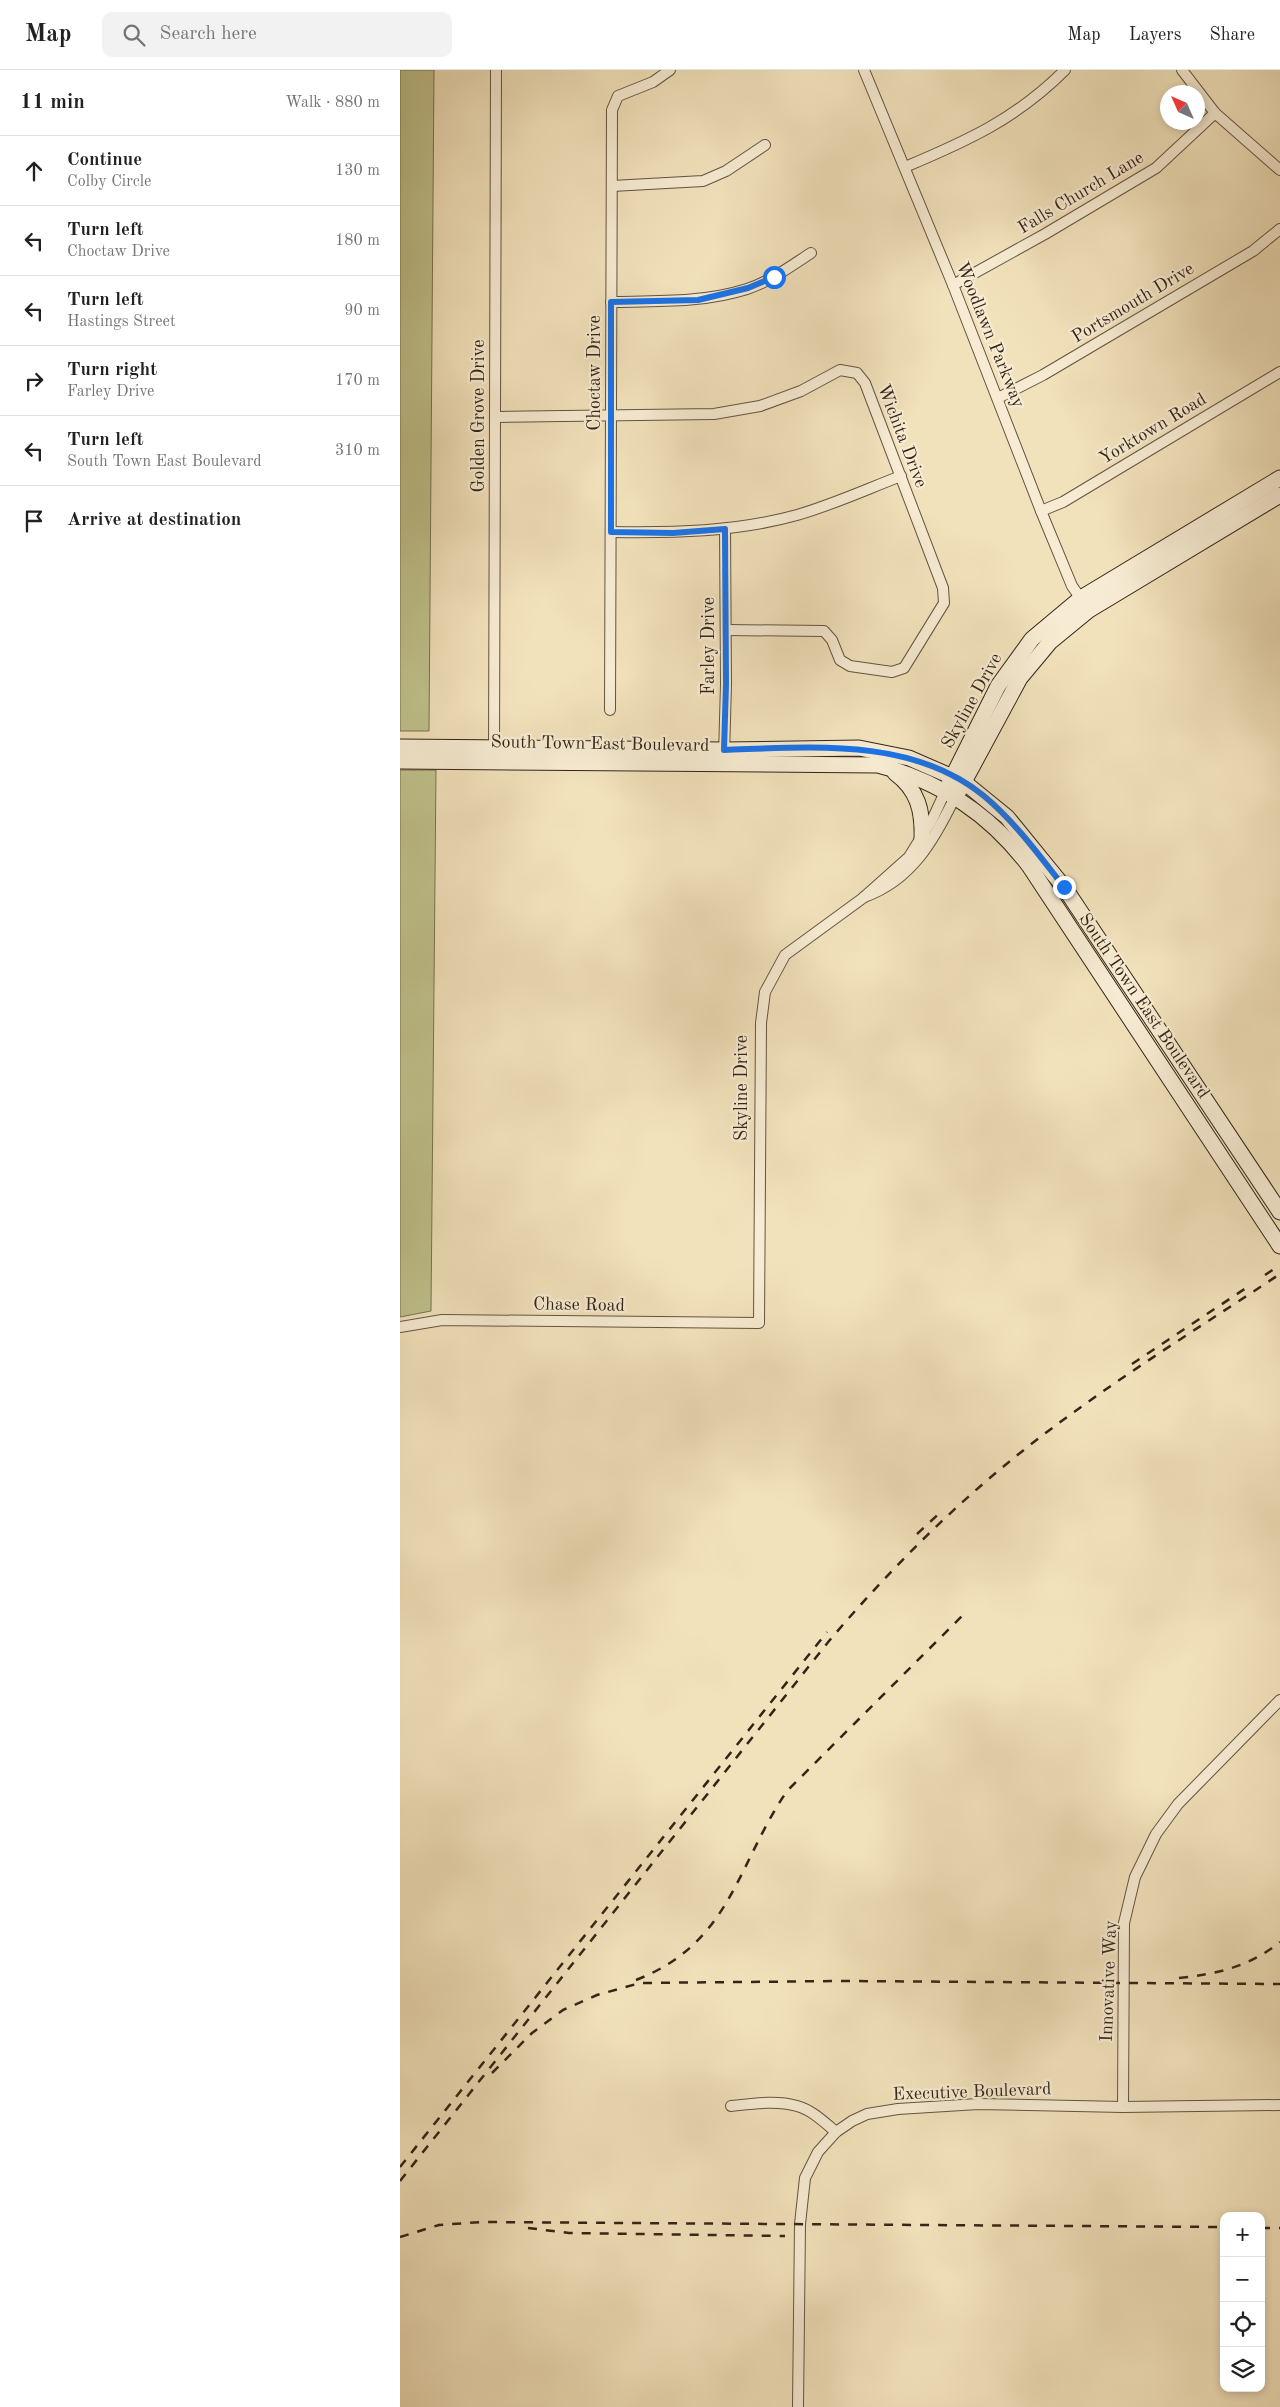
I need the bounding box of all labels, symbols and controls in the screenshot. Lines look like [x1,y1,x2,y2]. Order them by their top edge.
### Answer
search box [102,12,452,57]
icon: search [120,21,148,49]
text: Map [25,23,72,47]
text: Search here [160,25,257,44]
text: Map [1067,26,1101,44]
text: Layers [1129,26,1181,44]
text: Share [1209,26,1255,44]
north arrow [1160,85,1205,130]
text: 11 min [20,92,85,113]
text: Walk · 880 m [285,95,380,111]
street label: Falls Church Lane [1015,148,1147,238]
text: Continue [67,151,142,170]
icon: ahead [20,157,48,185]
text: 130 m [335,163,380,179]
text: Colby Circle [67,174,151,190]
text: Turn left [67,221,144,240]
icon: left [20,227,48,255]
text: 180 m [335,233,380,249]
text: Choctaw Drive [67,244,170,260]
street label: Woodlawn Parkway [953,260,1028,411]
street label: Portsmouth Drive [1069,260,1197,346]
route start [763,266,786,289]
text: Turn left [67,291,144,310]
icon: left [20,297,48,325]
text: 90 m [344,303,380,319]
text: Hastings Street [67,314,175,330]
street label: Choctaw Drive [586,315,604,431]
street label: Golden Grove Drive [470,340,488,492]
text: Turn right [67,361,157,380]
icon: right [20,367,48,395]
text: 170 m [335,373,380,389]
street label: Wichita Drive [874,382,930,490]
text: Farley Drive [67,384,154,400]
street label: Yorktown Road [1096,390,1210,468]
text: Turn left [67,431,144,450]
icon: left [20,437,48,465]
text: 310 m [335,443,380,459]
text: South Town East Boulevard [67,454,262,470]
icon: arrive [20,507,48,535]
text: Arrive at destination [67,511,241,530]
street label: Farley Drive [700,597,718,695]
street label: Skyline Drive [938,650,1006,752]
street label: South Town East Boulevard [490,733,710,755]
route end [1053,876,1076,899]
street label: South Town East Boulevard [1075,910,1213,1102]
street label: Skyline Drive [733,1035,751,1141]
street label: Chase Road [533,1295,625,1315]
street label: Innovative Way [1098,1919,1120,2042]
street label: Executive Boulevard [892,2080,1052,2104]
map controls [1220,2212,1265,2392]
button: + [1220,2212,1265,2257]
button: − [1220,2257,1265,2302]
button: locate [1220,2302,1265,2347]
button: layers [1220,2347,1265,2392]

